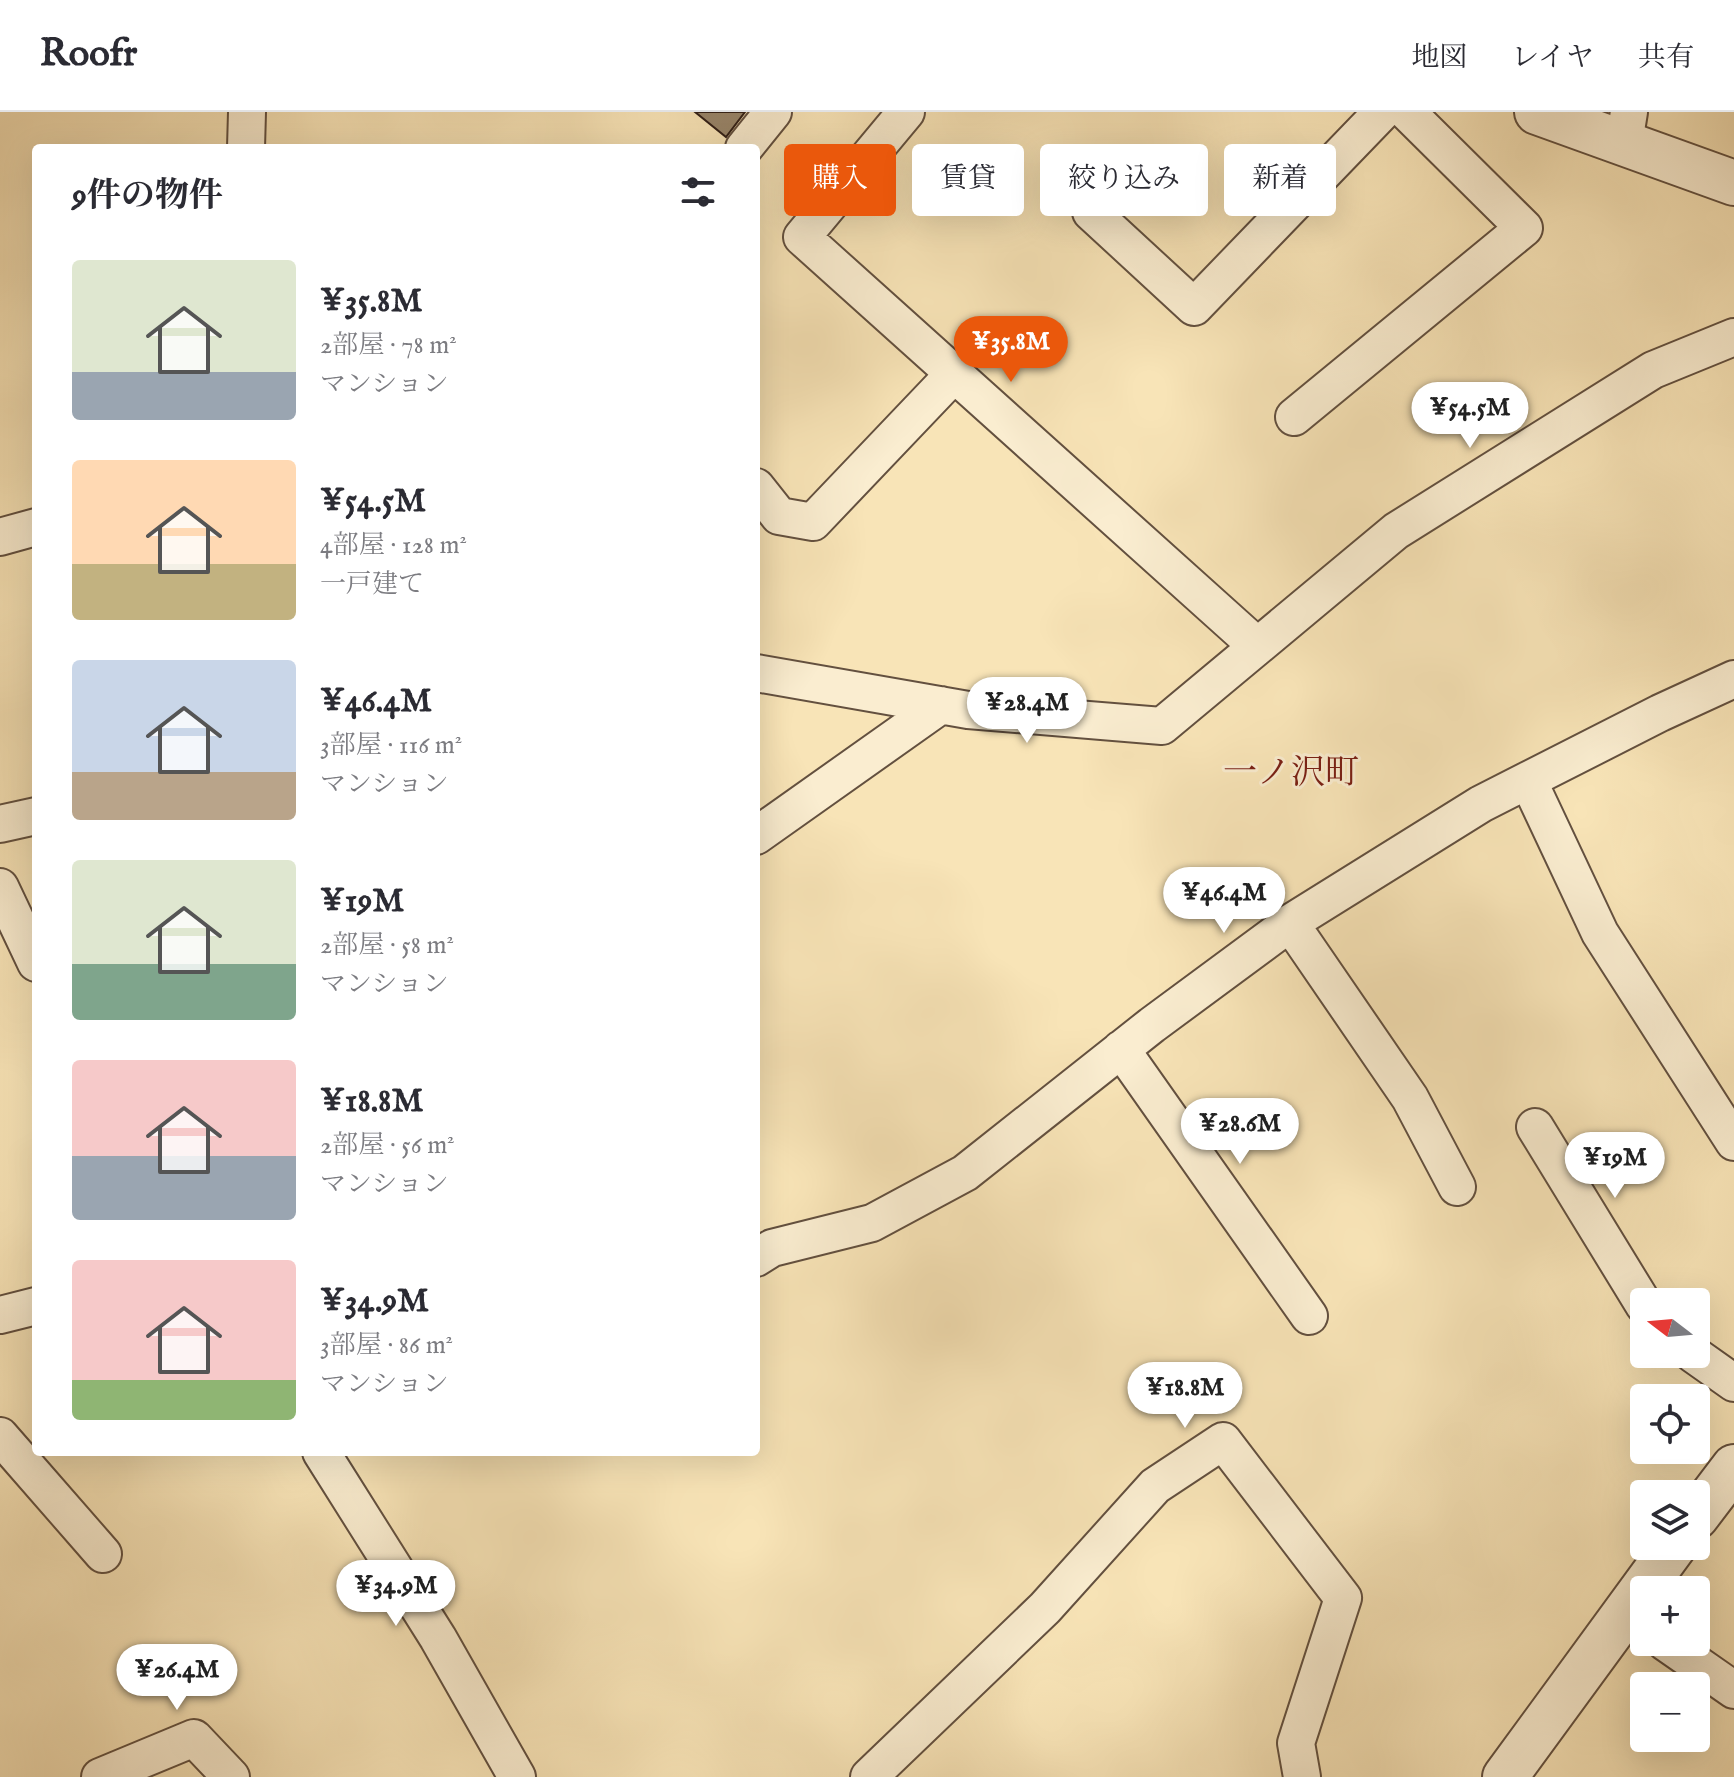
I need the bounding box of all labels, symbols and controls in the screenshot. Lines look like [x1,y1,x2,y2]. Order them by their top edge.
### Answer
text: Roofr [40,31,137,79]
text: 地図 [1411,41,1467,76]
text: レイヤ [1511,41,1594,76]
text: 共有 [1638,41,1694,76]
chip: 購入 [784,144,896,216]
chip: 賃貸 [912,144,1024,216]
chip: 絞り込み [1040,144,1208,216]
chip: 新着 [1224,144,1336,216]
icon: filters [676,170,720,214]
text: 9件の物件 [72,175,223,218]
text: ¥35.8M [320,280,422,323]
icon: home [136,292,232,388]
pin: ¥35.8M [946,316,1076,384]
text: ¥35.8M [972,325,1050,358]
text: 2部屋 · 78 m² [320,329,457,362]
text: マンション [320,368,449,401]
pin: ¥54.5M [1405,382,1535,450]
text: ¥54.5M [1429,391,1511,424]
text: ¥54.5M [320,480,426,523]
icon: home [136,492,232,588]
text: 4部屋 · 128 m² [320,529,467,562]
text: 一戸建て [320,568,424,601]
pin: ¥28.4M [962,677,1092,745]
text: ¥46.4M [320,680,432,723]
text: ¥28.4M [985,686,1069,719]
icon: home [136,692,232,788]
text: 3部屋 · 116 m² [320,729,462,762]
district label: 一ノ沢町 [1223,752,1359,795]
text: マンション [320,768,449,801]
pin: ¥46.4M [1159,867,1289,935]
text: ¥46.4M [1181,876,1267,909]
text: ¥19M [320,880,404,923]
icon: home [136,892,232,988]
text: 2部屋 · 58 m² [320,929,454,962]
text: マンション [320,968,449,1001]
text: ¥18.8M [320,1080,423,1123]
icon: home [136,1092,232,1188]
pin: ¥28.6M [1175,1098,1305,1166]
text: ¥28.6M [1199,1107,1281,1140]
text: 2部屋 · 56 m² [320,1129,455,1162]
pin: ¥19M [1568,1132,1662,1200]
text: ¥19M [1583,1141,1647,1174]
text: マンション [320,1168,449,1201]
text: ¥34.9M [320,1280,429,1323]
north arrow [1630,1288,1710,1368]
map controls [1630,1288,1710,1752]
icon: home [136,1292,232,1388]
text: 3部屋 · 86 m² [320,1329,453,1362]
pin: ¥18.8M [1120,1362,1250,1430]
text: マンション [320,1368,449,1401]
text: ¥18.8M [1145,1371,1225,1404]
button: locate [1630,1384,1710,1464]
button: layers [1630,1480,1710,1560]
pin: ¥34.9M [331,1560,461,1628]
text: ¥34.9M [354,1569,438,1602]
button: + [1630,1576,1710,1656]
pin: ¥26.4M [112,1644,242,1712]
text: ¥26.4M [134,1653,220,1686]
button: − [1630,1672,1710,1752]

